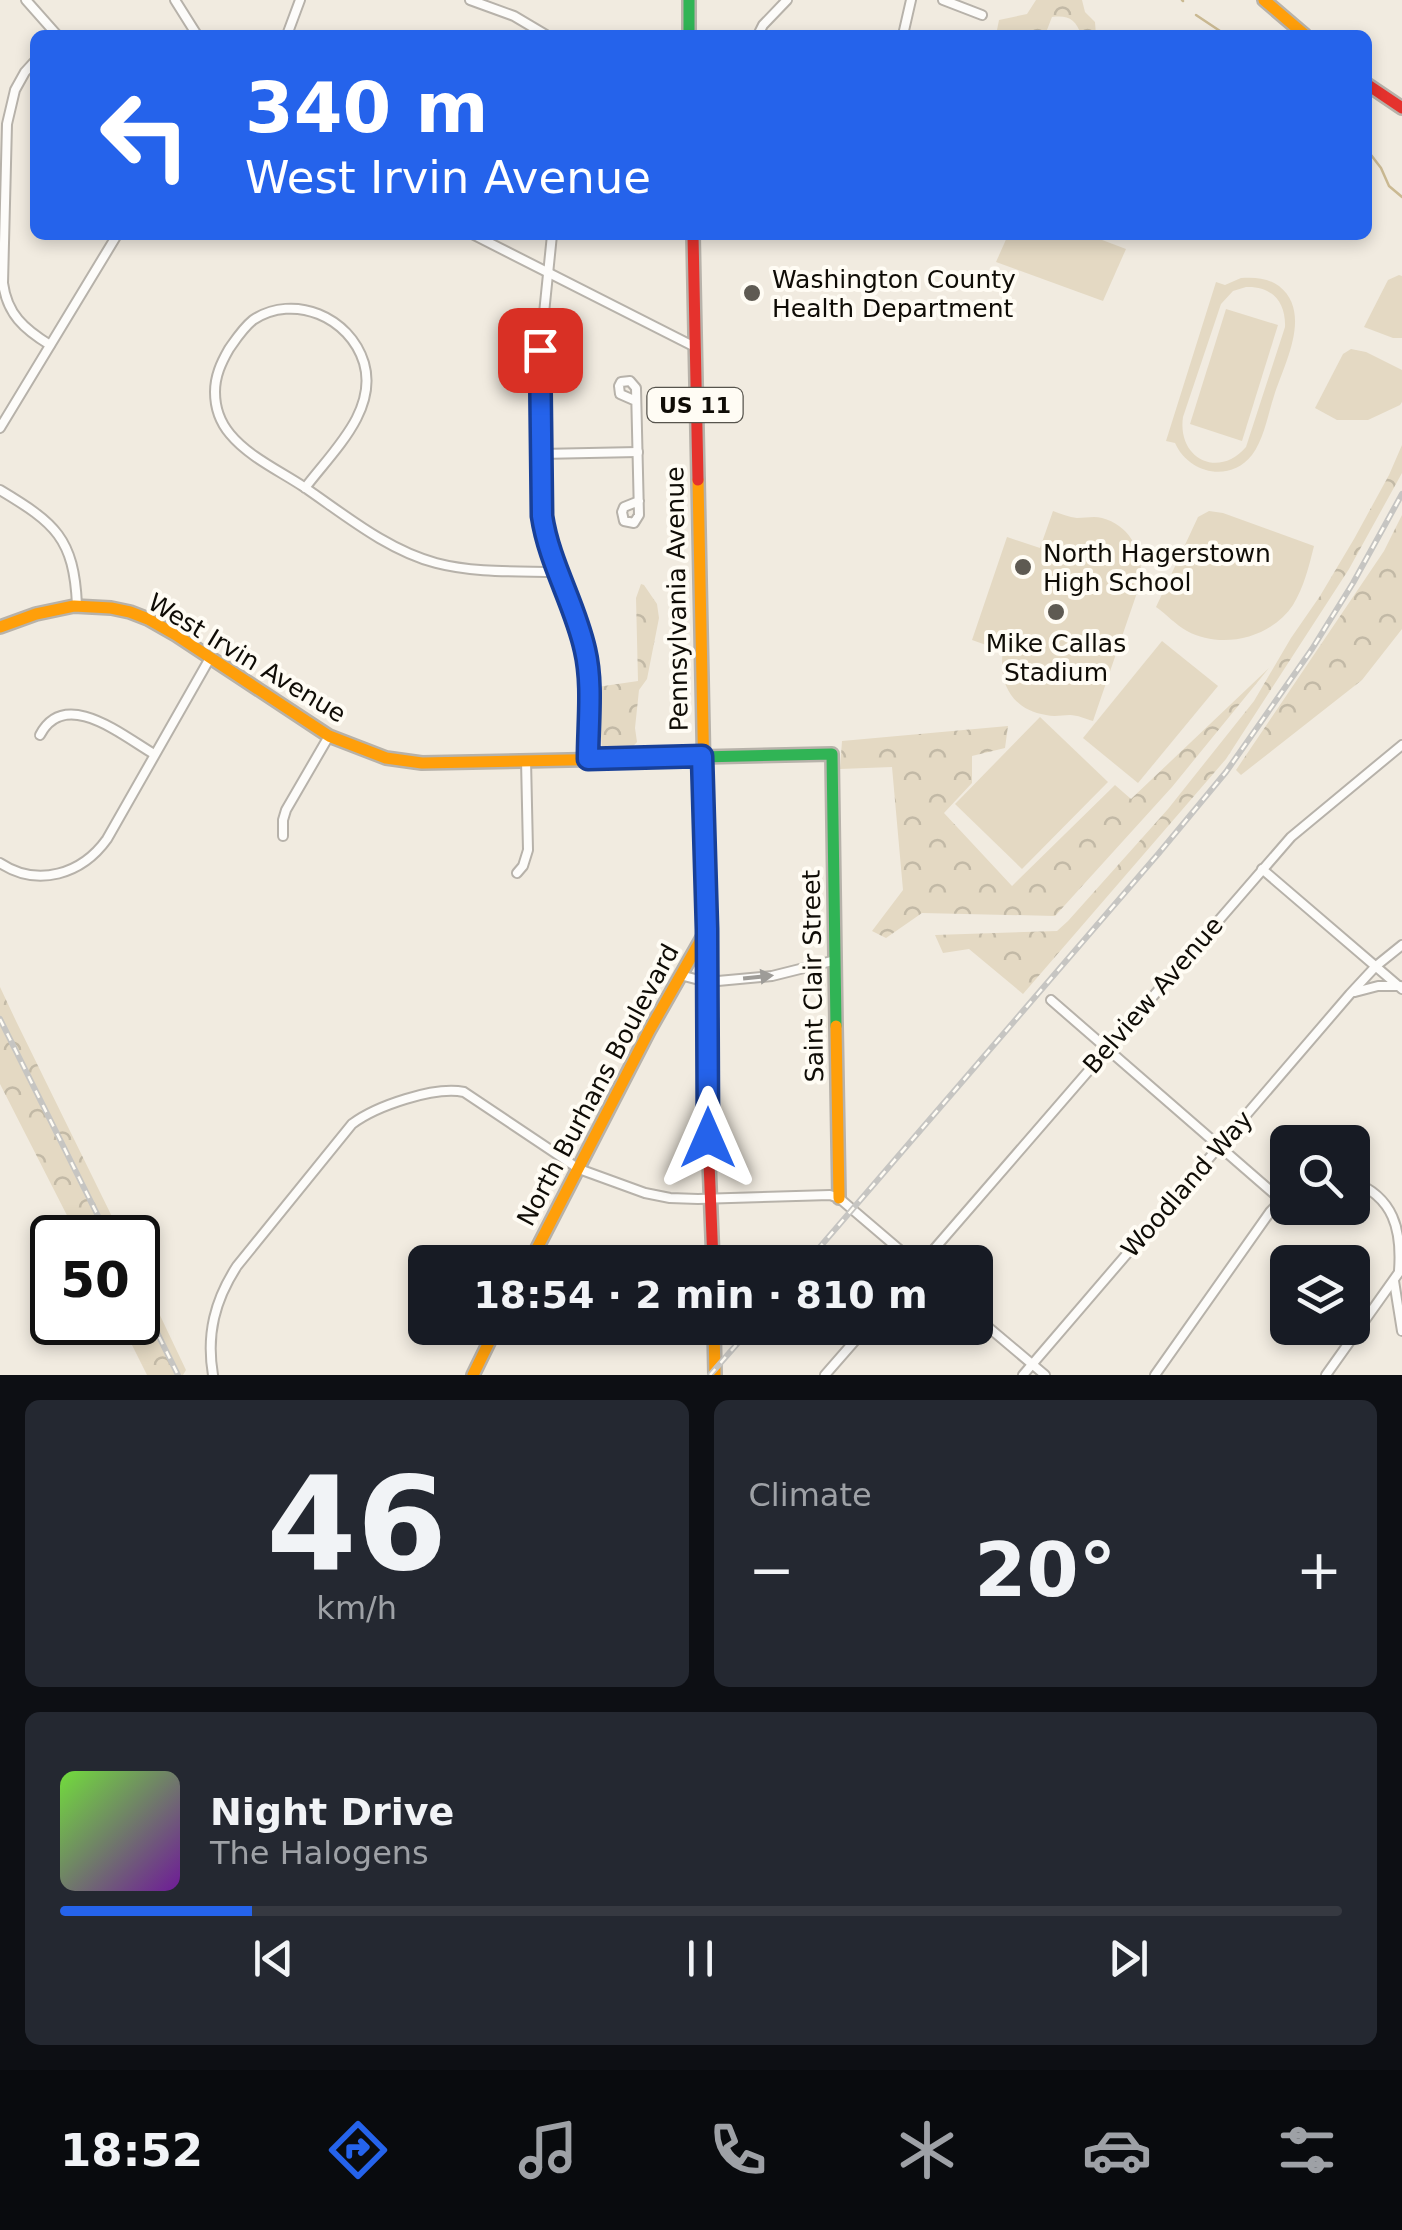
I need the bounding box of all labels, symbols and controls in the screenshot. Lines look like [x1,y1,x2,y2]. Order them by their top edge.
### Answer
text: 340 m [245,67,488,149]
icon: left [80,70,210,200]
text: West Irvin Avenue [245,151,651,204]
place label: Washington County Health Department [772,265,1016,323]
marker: Washington County Health Department [741,282,763,304]
pin [498,308,583,393]
icon: arrive [513,323,568,378]
road number: US 11 [648,388,742,422]
street label: Pennsylvania Avenue [660,466,694,732]
place label: North Hagerstown High School [1043,539,1271,597]
marker: North Hagerstown High School [1012,556,1034,578]
street label: West Irvin Avenue [143,588,351,728]
marker: Mike Callas Stadium [1045,601,1067,623]
place label: Mike Callas Stadium [986,629,1126,687]
street label: Saint Clair Street [797,869,829,1083]
street label: Belview Avenue [1077,911,1229,1079]
street label: North Burhans Boulevard [511,939,685,1231]
one-way arrow [743,969,775,985]
position arrow [656,1086,760,1190]
street label: Woodland Way [1115,1105,1259,1263]
map controls [1270,1125,1370,1345]
button: search [1270,1125,1370,1225]
speed limit sign: 50 [30,1215,160,1345]
button: layers [1270,1245,1370,1345]
text: 18:54 · 2 min · 810 m [473,1273,928,1317]
text: 46 [266,1448,447,1600]
text: Climate [749,1476,872,1514]
text: 20° [974,1526,1116,1614]
text: − [749,1538,795,1602]
text: + [1296,1538,1342,1602]
text: km/h [316,1589,397,1627]
text: Night Drive [210,1790,454,1834]
text: The Halogens [210,1834,429,1872]
icon: previous [246,1931,301,1986]
icon: pause [673,1931,728,1986]
icon: next [1101,1931,1156,1986]
icon: directions [323,2115,393,2185]
icon: music [513,2115,583,2185]
icon: phone [703,2115,773,2185]
icon: climate [892,2115,962,2185]
icon: car [1082,2115,1152,2185]
icon: filters [1272,2115,1342,2185]
text: 18:52 [60,2124,203,2177]

